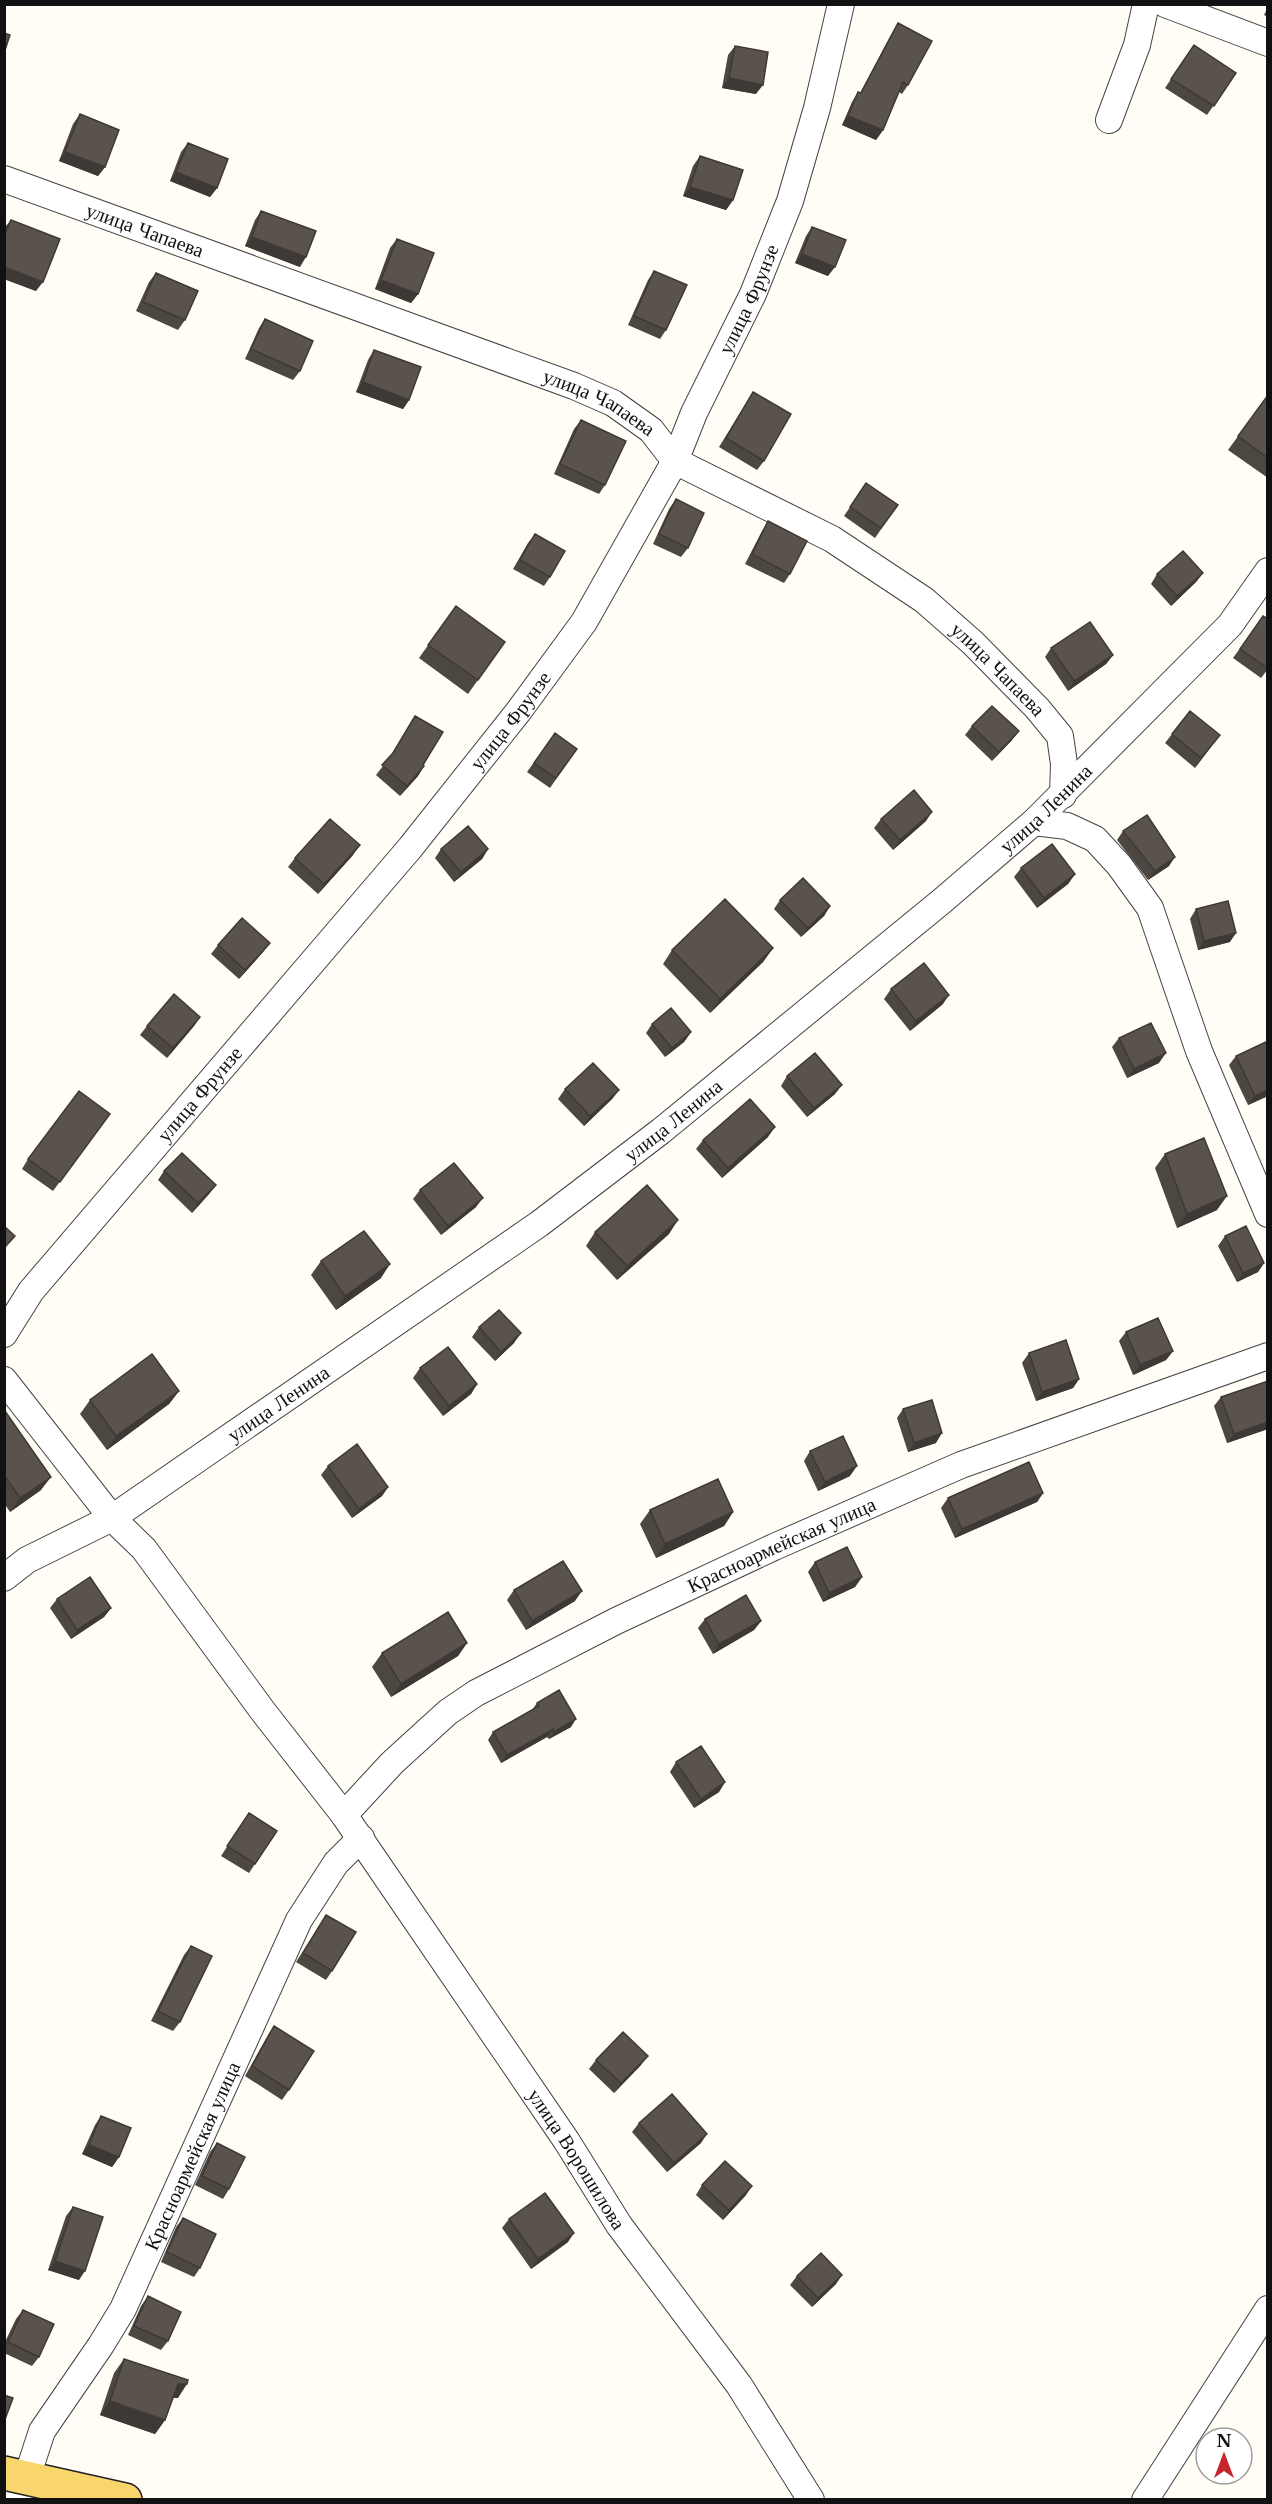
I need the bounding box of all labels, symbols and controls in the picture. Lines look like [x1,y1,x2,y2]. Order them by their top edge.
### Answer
street label: улица Чапаева [83,198,207,263]
street label: улица Фрунзе [713,241,784,358]
street label: улица Чапаева [540,364,660,441]
street label: улица Чапаева [946,617,1051,721]
street label: улица Фрунзе [465,666,556,775]
street label: улица Ленина [995,759,1097,858]
street label: улица Фрунзе [152,1041,247,1147]
street label: улица Ленина [619,1074,727,1167]
street label: улица Ленина [223,1360,334,1447]
street label: Красноармейская улица [683,1492,880,1598]
street label: Красноармейская улица [139,2058,245,2254]
street label: улица Ворошилова [523,2084,631,2234]
north arrow [1194,2426,1254,2486]
text: N [1216,2431,1232,2451]

